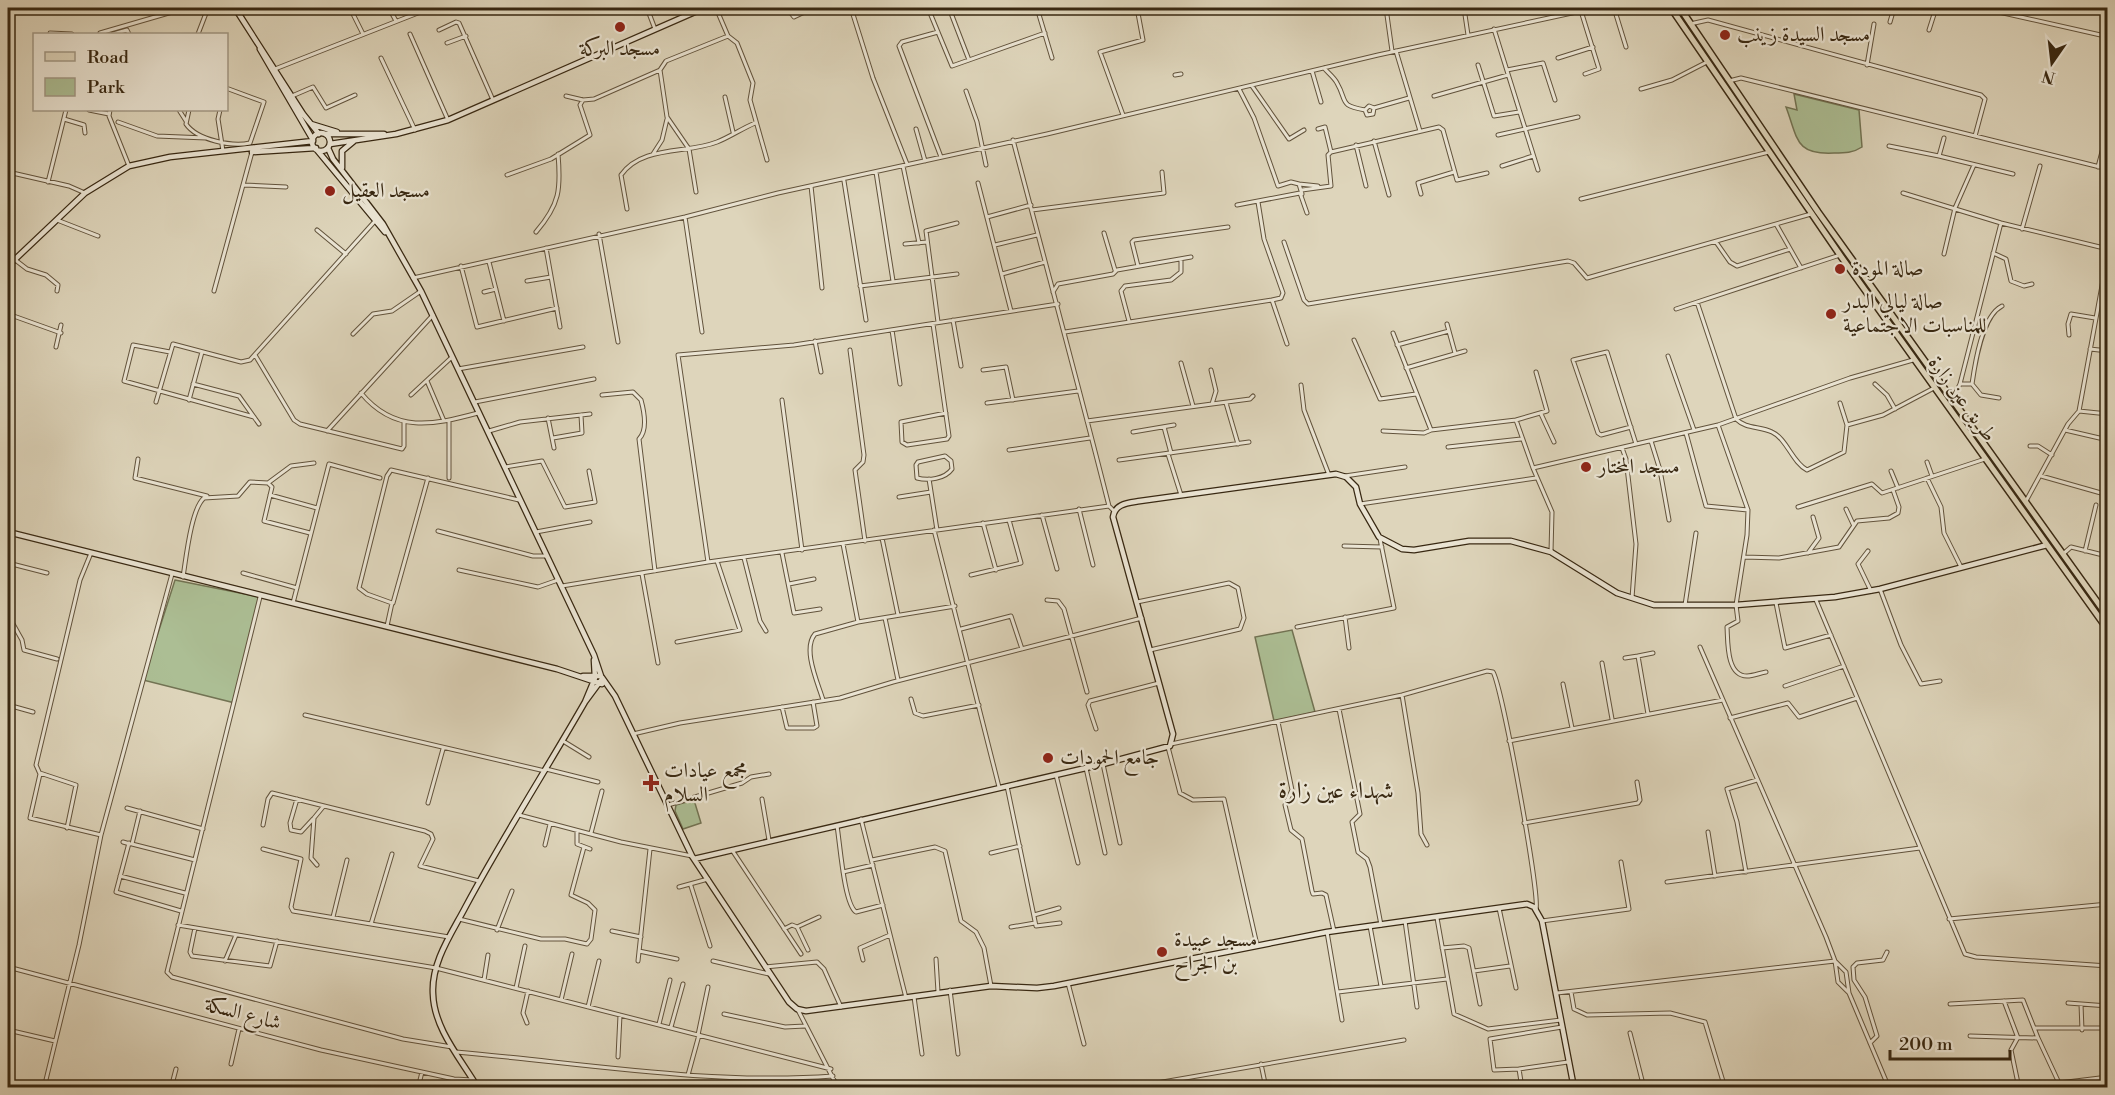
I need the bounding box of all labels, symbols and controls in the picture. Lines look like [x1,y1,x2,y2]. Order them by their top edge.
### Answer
marker: مسجد البركة [613,20,627,34]
place label: مسجد السيدة زينب [1737,22,1870,48]
marker: مسجد السيدة زينب [1718,28,1732,42]
legend [33,33,228,111]
north arrow [2022,33,2082,93]
place label: مسجد البركة [579,35,660,62]
text: Road [87,46,130,69]
text: N [2040,65,2057,88]
text: Park [87,76,126,99]
place label: مسجد العقيل [342,178,430,205]
marker: مسجد العقيل [323,184,337,198]
place label: صالة المودة [1852,256,1924,282]
marker: صالة المودة [1833,262,1847,276]
place label: صالة ليالي البدر للمناسبات الاجتماعية [1841,289,1987,339]
marker: صالة ليالي البدر للمناسبات الاجتماعية [1824,307,1838,321]
street label: طريق عين زارة [1922,351,2002,447]
place label: مسجد المختار [1596,454,1680,480]
marker: مسجد المختار [1579,460,1593,474]
place label: جامع الحمودات [1060,745,1159,776]
marker: جامع الحمودات [1041,751,1055,765]
place label: مجمع عيادات السلام [664,758,748,812]
marker: مجمع عيادات السلام [642,774,660,792]
district label: شهداء عين زارة [1278,776,1394,806]
place label: مسجد عبيدة بن الجراح [1174,927,1257,982]
marker: مسجد عبيدة بن الجراح [1155,945,1169,959]
street label: شارع السكة [200,991,284,1040]
scale bar [1890,1023,2010,1061]
text: 200 m [1899,1033,1953,1056]

